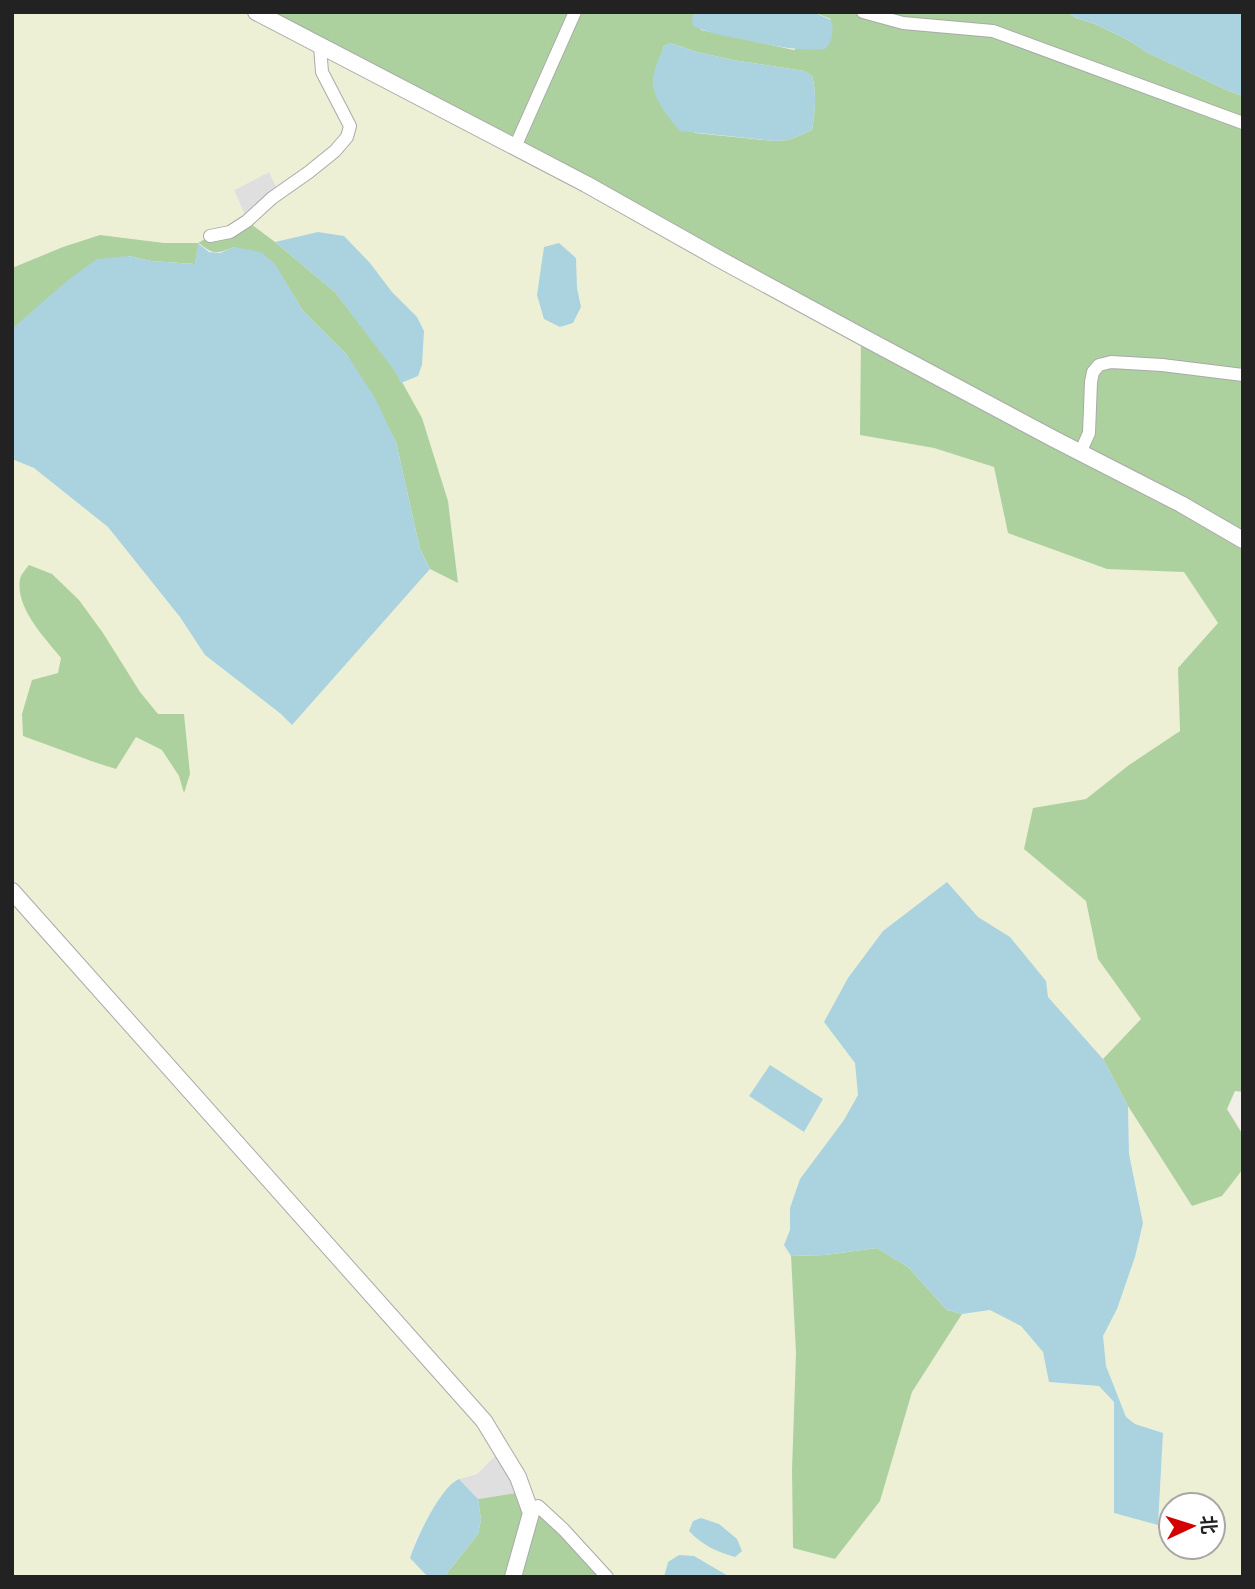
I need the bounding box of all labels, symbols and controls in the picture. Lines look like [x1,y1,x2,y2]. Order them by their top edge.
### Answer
north arrow [1157,1491,1227,1561]
text: 北 [1195,1514,1222,1535]

